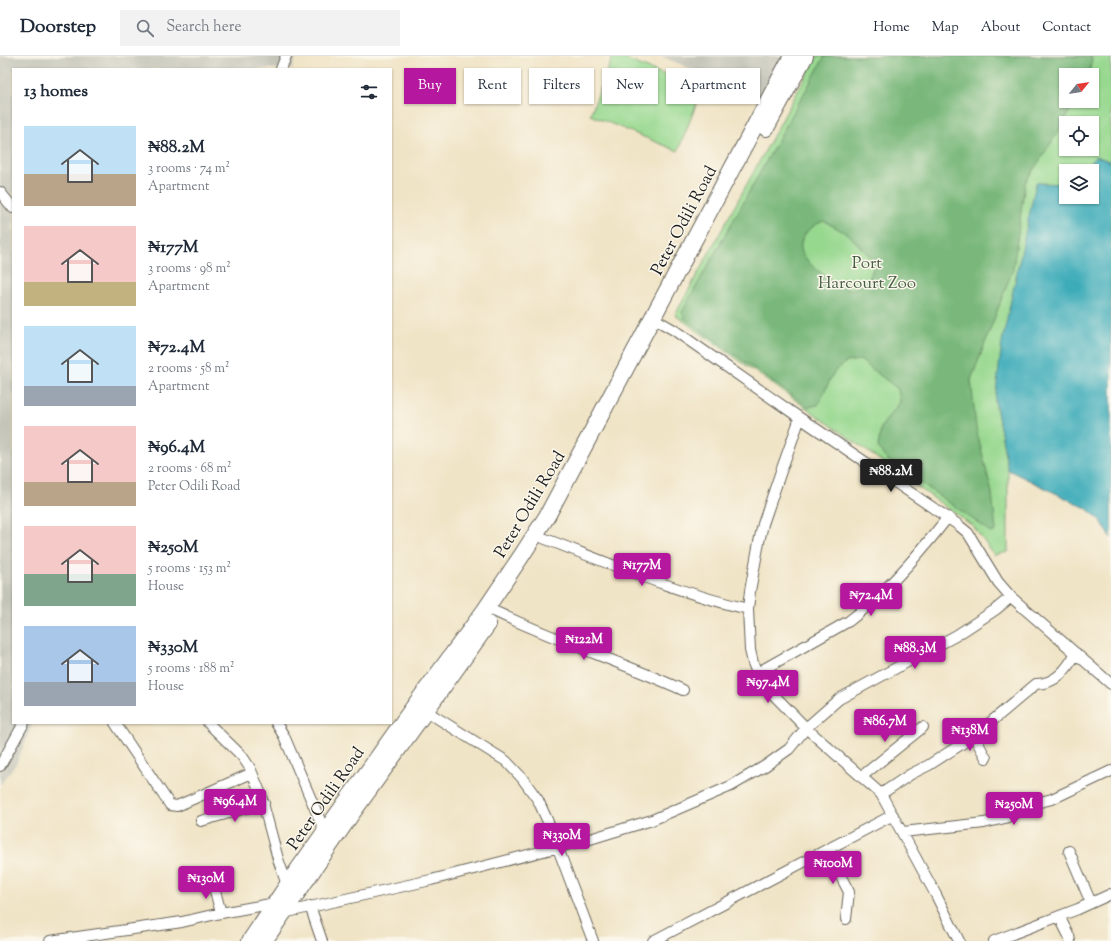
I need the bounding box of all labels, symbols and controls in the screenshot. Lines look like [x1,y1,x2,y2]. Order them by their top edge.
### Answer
search box [120,10,400,46]
text: Doorstep [20,14,96,41]
icon: search [134,17,156,39]
text: Search here [166,17,241,38]
text: Home [873,18,910,38]
text: Map [932,18,959,38]
text: About [981,18,1020,38]
text: Contact [1042,18,1091,38]
chip: Buy [404,68,456,104]
chip: Rent [464,68,521,104]
chip: Filters [529,68,594,104]
chip: New [602,68,658,104]
chip: Apartment [666,68,760,104]
north arrow [1059,68,1099,108]
map controls [1059,68,1099,204]
text: 13 homes [24,80,88,104]
icon: filters [358,81,380,103]
button: locate [1059,116,1099,156]
text: ₦88.2M [148,136,205,160]
icon: home [56,142,104,190]
text: 3 rooms · 74 m² [148,160,230,178]
street label: Peter Odili Road [646,162,724,280]
button: layers [1059,164,1099,204]
text: Apartment [148,178,209,196]
text: ₦177M [148,236,198,260]
icon: home [56,242,104,290]
park label: Port Harcourt Zoo [818,252,916,296]
text: 3 rooms · 98 m² [148,260,231,278]
text: Apartment [148,278,209,296]
text: ₦72.4M [148,336,205,360]
icon: home [56,342,104,390]
text: 2 rooms · 58 m² [148,360,229,378]
text: Apartment [148,378,209,396]
text: ₦96.4M [148,436,205,460]
icon: home [56,442,104,490]
street label: Peter Odili Road [489,447,572,563]
pin: ₦88.2M [858,459,924,493]
text: 2 rooms · 68 m² [148,460,232,478]
text: ₦88.2M [869,463,913,481]
text: Peter Odili Road [148,478,240,496]
text: ₦250M [148,536,198,560]
icon: home [56,542,104,590]
pin: ₦177M [614,553,670,587]
text: ₦177M [623,557,661,575]
text: 5 rooms · 153 m² [148,560,231,578]
text: House [148,578,184,596]
pin: ₦72.4M [838,583,904,617]
text: ₦72.4M [849,587,893,605]
pin: ₦122M [556,627,612,661]
text: ₦122M [565,631,603,649]
text: ₦330M [148,636,198,660]
pin: ₦88.3M [882,636,948,670]
text: ₦88.3M [894,640,936,658]
icon: home [56,642,104,690]
text: 5 rooms · 188 m² [148,660,234,678]
pin: ₦97.4M [735,670,801,704]
text: ₦97.4M [746,674,790,692]
text: House [148,678,184,696]
pin: ₦86.7M [852,709,918,743]
text: ₦86.7M [863,713,907,731]
pin: ₦138M [942,718,998,752]
text: ₦138M [951,722,989,740]
street label: Peter Odili Road [282,742,371,855]
pin: ₦96.4M [202,789,268,823]
pin: ₦250M [986,792,1042,826]
text: ₦96.4M [213,793,257,811]
text: ₦250M [995,796,1033,814]
pin: ₦330M [534,823,590,857]
text: ₦330M [543,827,581,845]
pin: ₦100M [805,851,861,885]
text: ₦100M [813,855,853,873]
pin: ₦130M [178,866,234,900]
text: ₦130M [187,870,225,888]

